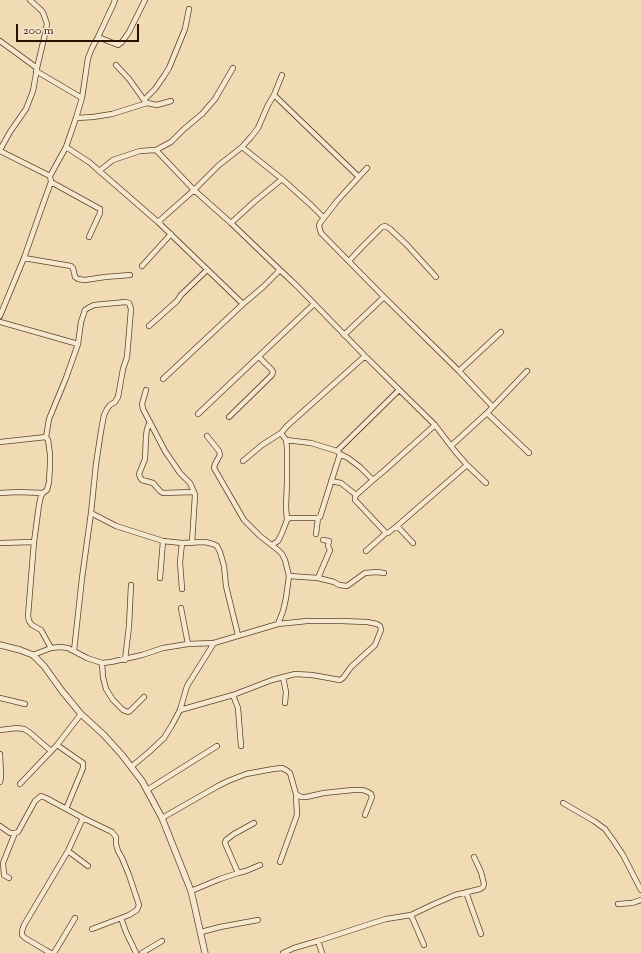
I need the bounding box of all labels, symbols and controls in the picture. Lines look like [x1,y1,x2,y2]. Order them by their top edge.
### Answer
scale bar [18,16,141,42]
text: 200 m [23,22,54,40]

